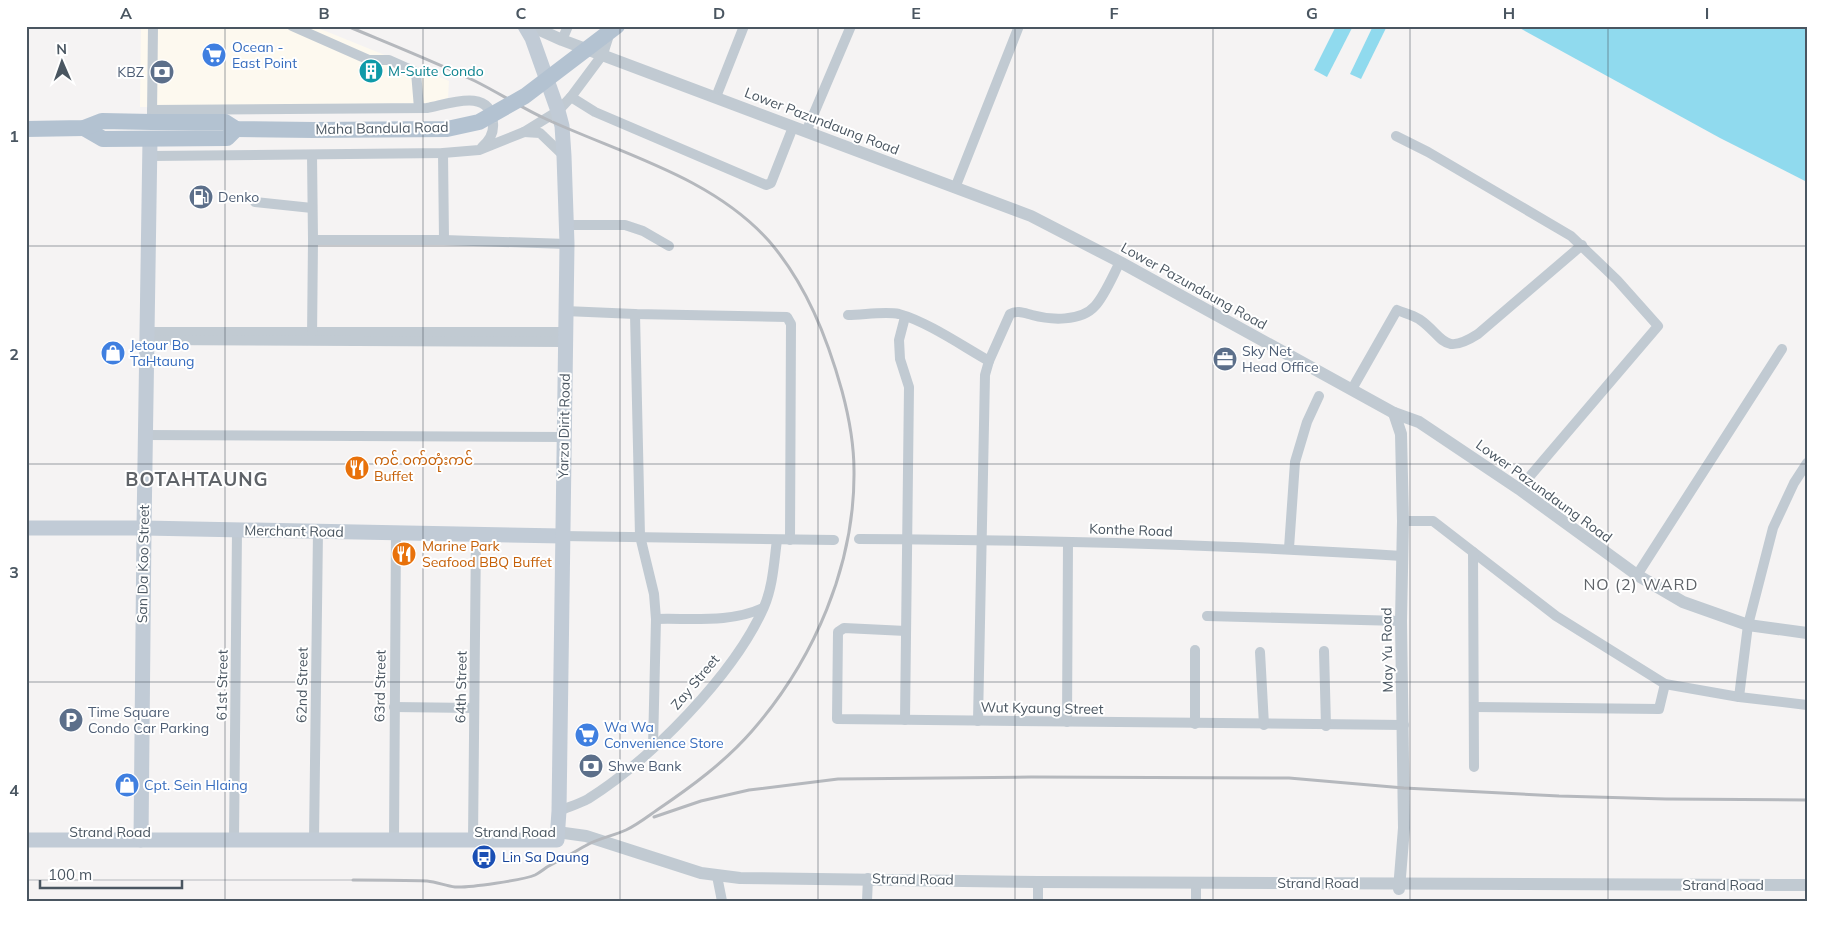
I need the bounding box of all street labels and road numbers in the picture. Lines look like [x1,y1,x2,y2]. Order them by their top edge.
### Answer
street label: Lower Pazundaung Road [742,83,902,159]
street label: Maha Bandula Road [315,118,449,138]
street label: Lower Pazundaung Road [1118,238,1270,334]
street label: Yarza Dirit Road [554,373,574,480]
street label: Lower Pazundaung Road [1472,435,1616,547]
street label: San Da Koo Street [133,504,153,623]
street label: Konthe Road [1089,520,1173,540]
street label: Merchant Road [244,521,344,541]
street label: May Yu Road [1377,607,1397,693]
street label: 62nd Street [292,647,312,723]
street label: 61st Street [212,649,232,721]
street label: 63rd Street [370,649,390,722]
street label: 64th Street [451,651,471,723]
street label: Zay Street [667,651,723,713]
street label: Wut Kyaung Street [980,698,1104,718]
street label: Strand Road [69,823,151,841]
street label: Strand Road [474,823,556,841]
street label: Strand Road [872,869,954,889]
street label: Strand Road [1277,874,1359,892]
street label: Strand Road [1682,876,1764,894]

